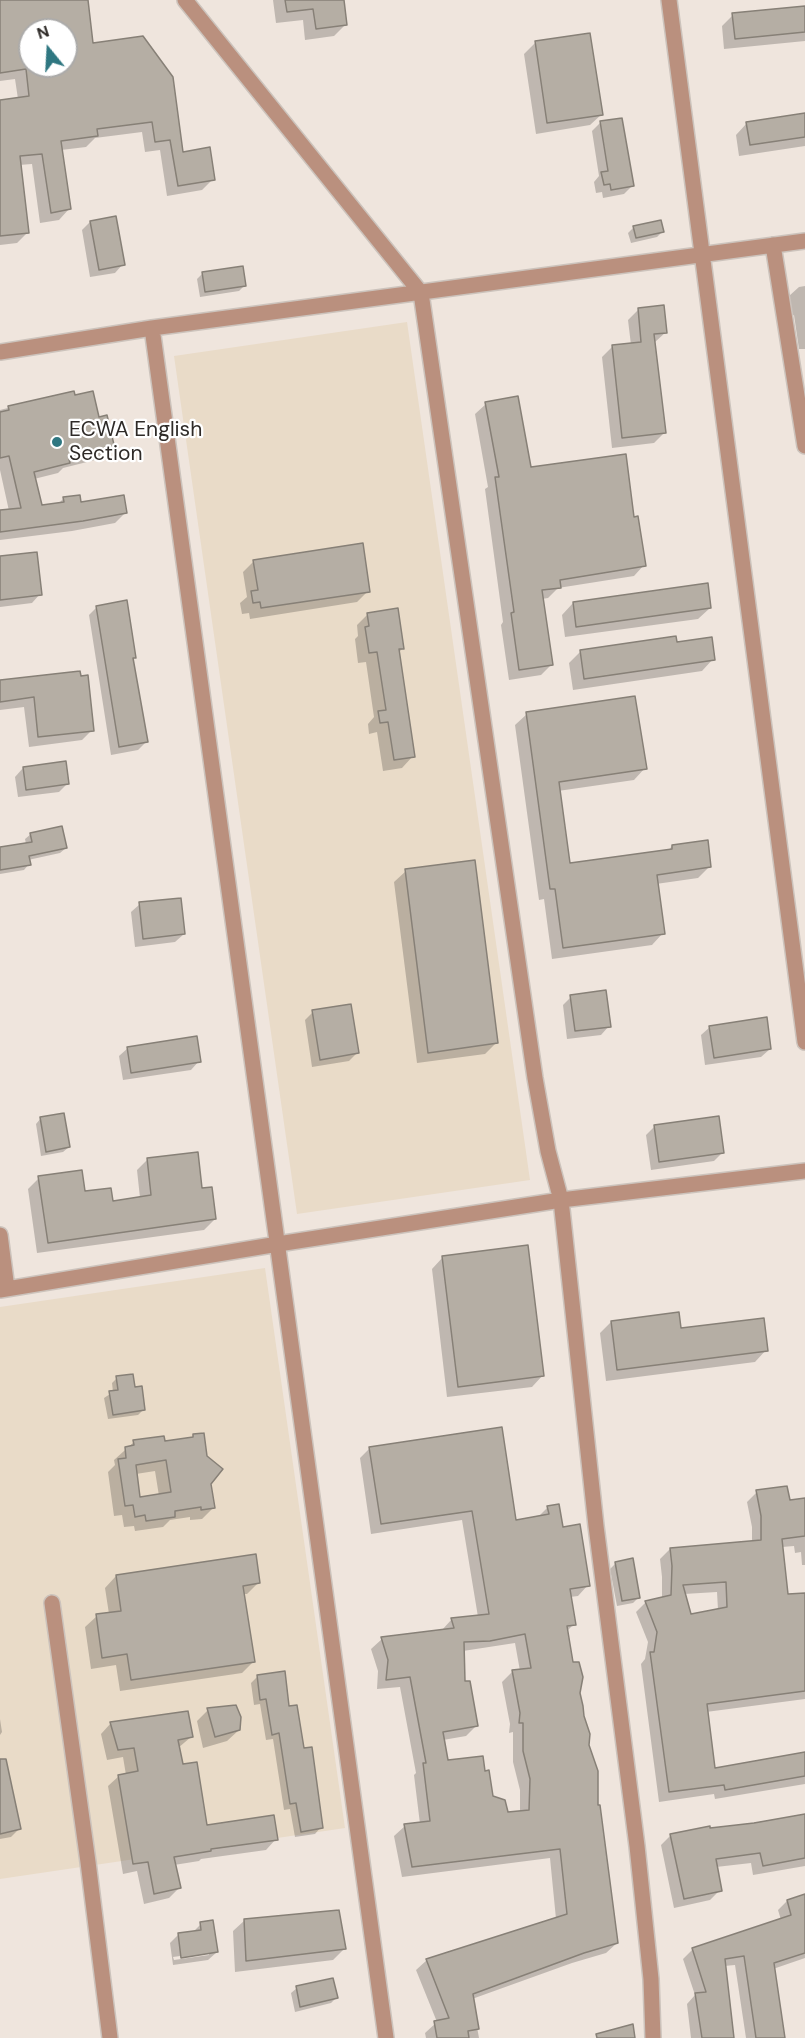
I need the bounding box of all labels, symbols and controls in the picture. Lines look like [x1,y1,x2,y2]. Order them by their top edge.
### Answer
north arrow [18,18,78,78]
text: N [34,21,52,44]
place label: ECWA English Section [69,417,202,467]
marker: ECWA English Section [50,435,64,449]

